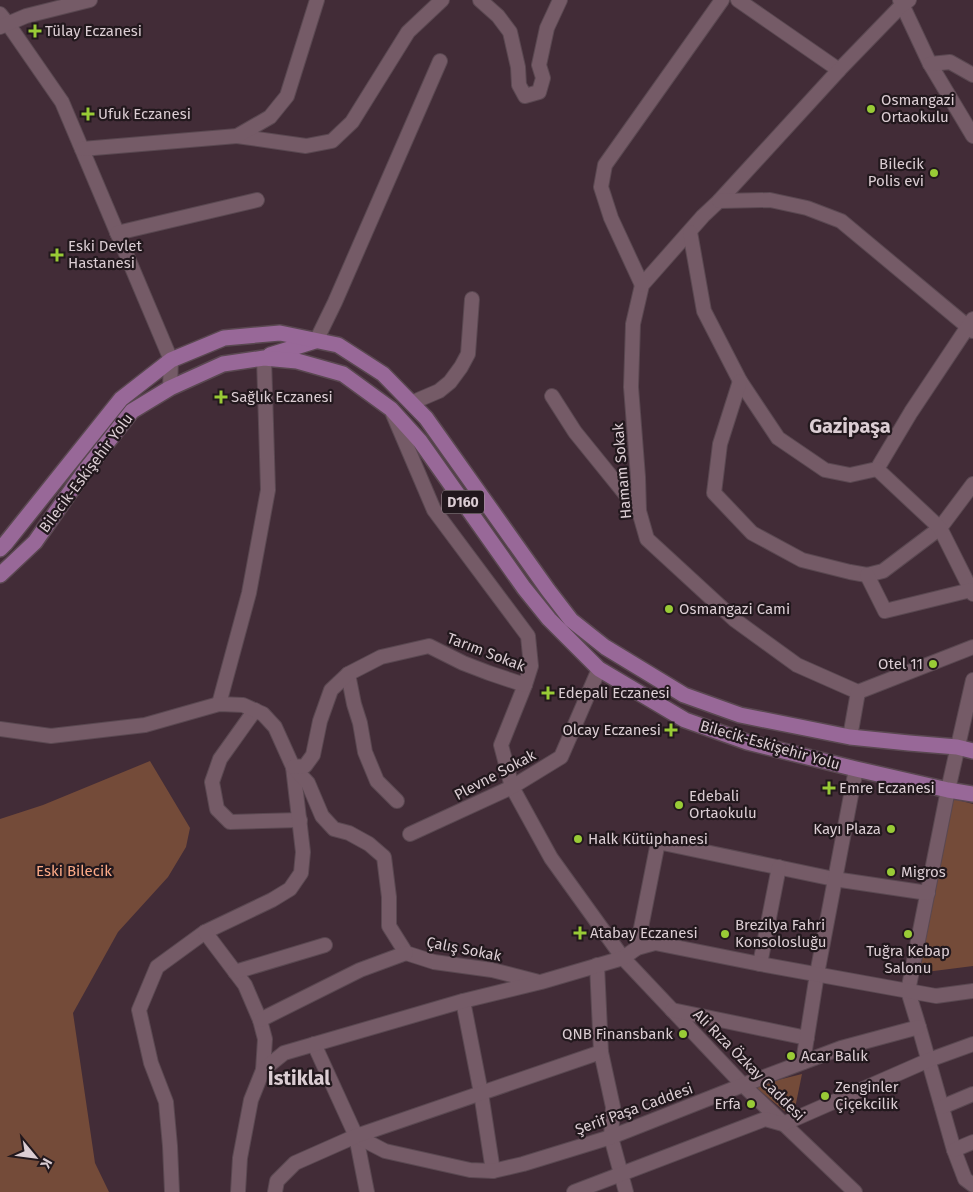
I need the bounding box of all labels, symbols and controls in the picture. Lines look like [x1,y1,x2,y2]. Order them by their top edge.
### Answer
place label: Tülay Eczanesi [45,22,142,40]
marker: Tülay Eczanesi [29,25,41,37]
place label: Osmangazi Ortaokulu [881,91,955,126]
marker: Osmangazi Ortaokulu [865,103,877,115]
place label: Ufuk Eczanesi [98,105,191,123]
marker: Ufuk Eczanesi [82,108,94,120]
place label: Bilecik Polis evi [868,155,924,190]
marker: Bilecik Polis evi [928,167,940,179]
place label: Eski Devlet Hastanesi [68,237,142,272]
marker: Eski Devlet Hastanesi [50,248,64,262]
place label: Sağlık Eczanesi [231,388,333,406]
marker: Sağlık Eczanesi [215,391,227,403]
street label: Bilecik-Eskişehir Yolu [35,410,137,536]
district label: Gazipaşa [809,414,891,438]
street label: Hamam Sokak [609,422,635,520]
road number: D160 [442,491,484,514]
place label: Osmangazi Cami [679,600,790,618]
marker: Osmangazi Cami [663,603,675,615]
street label: Tarım Sokak [444,629,528,675]
place label: Otel 11 [878,655,923,673]
marker: Otel 11 [927,658,939,670]
place label: Edepali Eczanesi [558,684,670,702]
marker: Edepali Eczanesi [542,687,554,699]
street label: Bilecik-Eskişehir Yolu [698,716,842,774]
place label: Olcay Eczanesi [562,721,661,739]
marker: Olcay Eczanesi [665,724,677,736]
street label: Plevne Sokak [451,746,539,804]
place label: Emre Eczanesi [839,779,935,797]
marker: Emre Eczanesi [823,782,835,794]
place label: Edebali Ortaokulu [689,787,757,822]
marker: Edebali Ortaokulu [673,799,685,811]
place label: Kayı Plaza [813,820,881,838]
marker: Kayı Plaza [885,823,897,835]
place label: Halk Kütüphanesi [588,830,708,848]
marker: Halk Kütüphanesi [572,833,584,845]
park label: Eski Bilecik [36,862,112,880]
place label: Migros [901,863,946,881]
marker: Migros [885,866,897,878]
place label: Brezilya Fahri Konsolosluğu [735,916,827,951]
place label: Atabay Eczanesi [590,924,698,942]
marker: Atabay Eczanesi [574,927,586,939]
marker: Brezilya Fahri Konsolosluğu [719,928,731,940]
marker: Tuğra Kebap Salonu [902,928,914,940]
street label: Çalış Sokak [425,933,503,965]
place label: Tuğra Kebap Salonu [866,942,950,977]
street label: Ali Rıza Özkay Caddesi [690,1006,808,1124]
place label: QNB Finansbank [562,1025,673,1043]
marker: QNB Finansbank [677,1028,689,1040]
place label: Acar Balık [801,1047,868,1065]
marker: Acar Balık [785,1050,797,1062]
district label: İstiklal [268,1066,330,1090]
place label: Zenginler Çiçekcilik [835,1078,899,1113]
street label: Şerif Paşa Caddesi [573,1079,695,1139]
marker: Zenginler Çiçekcilik [819,1090,831,1102]
place label: Erfa [714,1095,741,1113]
marker: Erfa [745,1098,757,1110]
north arrow [10,1132,60,1182]
text: K [36,1155,56,1172]

